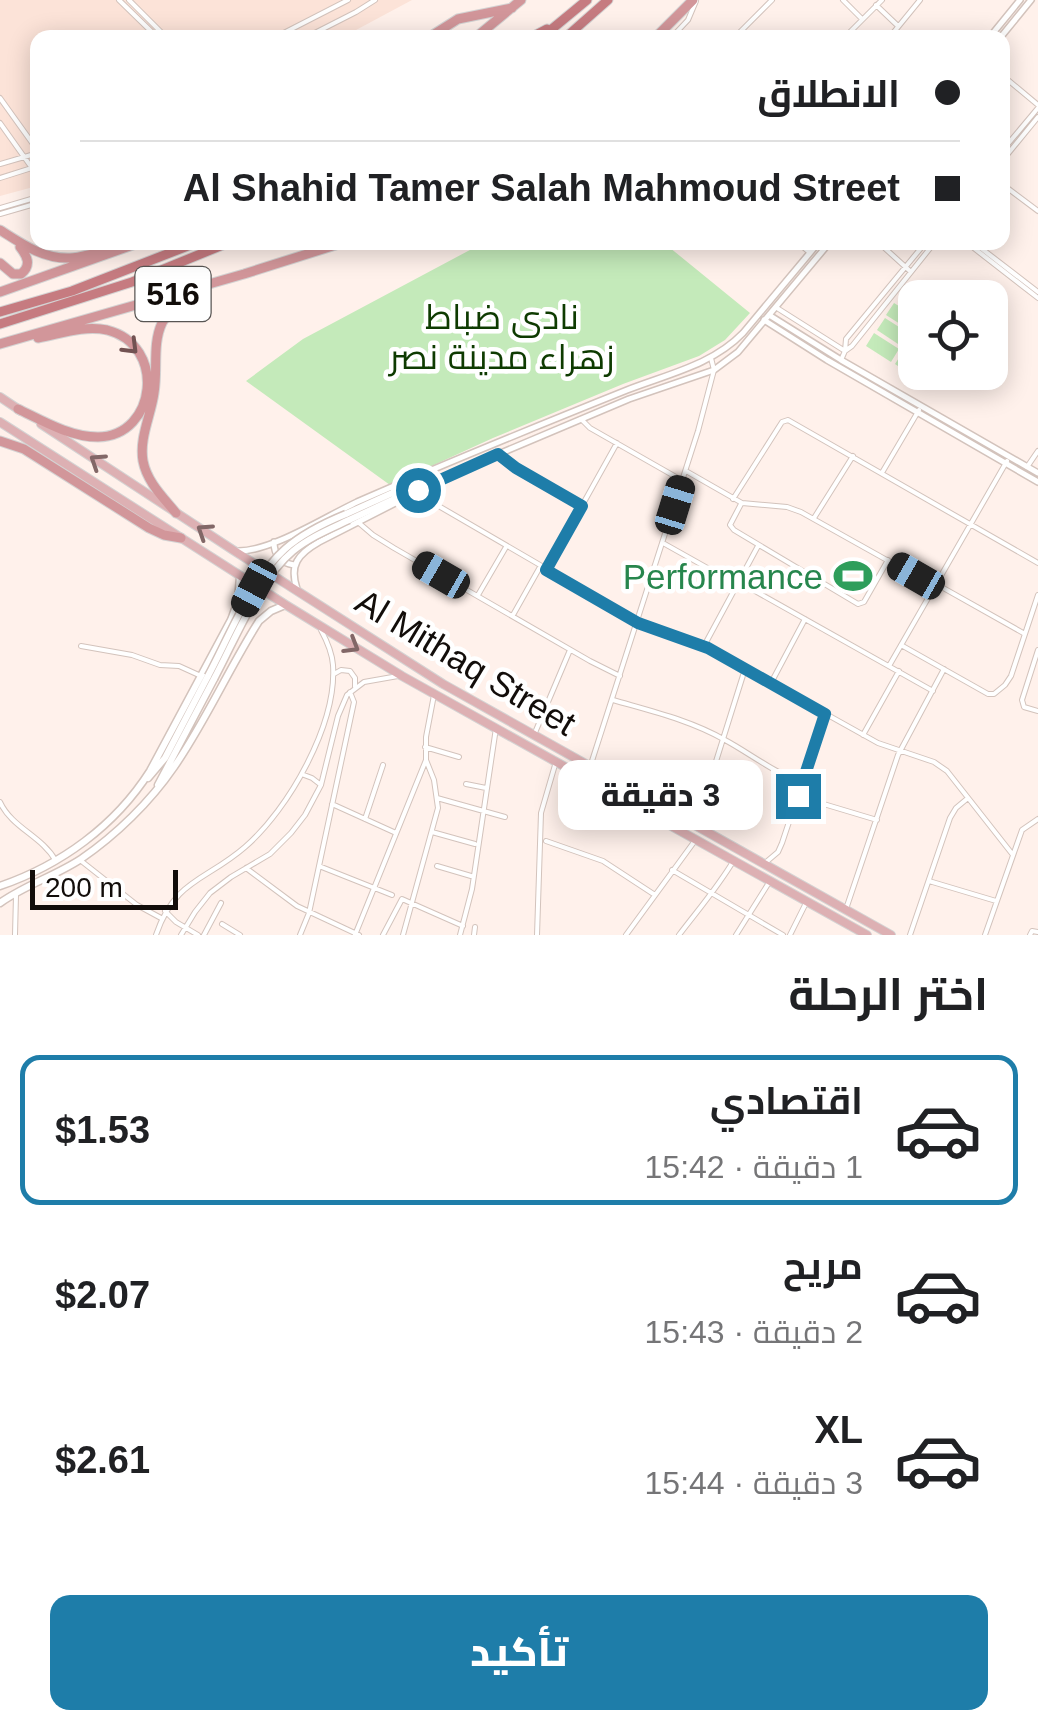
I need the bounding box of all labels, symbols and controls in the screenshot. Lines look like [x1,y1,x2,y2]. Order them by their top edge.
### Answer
text: الانطلاق [757,73,900,115]
text: Al Shahid Tamer Salah Mahmoud Street [183,167,900,209]
road number: 516 [136,267,210,321]
map controls [898,280,1008,390]
button: locate [898,280,1008,390]
park label: نادى ضباط زهراء مدينة نصر [387,297,615,377]
one-way arrow [119,335,137,353]
one-way arrow [90,455,108,474]
route start [396,468,441,513]
car [652,472,698,538]
one-way arrow [197,524,215,543]
car [408,547,474,603]
car [883,548,949,604]
car [227,554,281,622]
sports icon: Performance [832,555,874,597]
place label: Performance [623,557,823,596]
street label: Al Mithaq Street [349,581,583,743]
one-way arrow [342,633,360,652]
callout: 3 دقيقة [558,761,763,831]
route end [776,774,821,819]
text: 3 دقيقة [601,777,720,813]
scale bar [30,865,178,910]
text: 200 m [45,872,123,903]
text: اختر الرحلة [788,969,988,1020]
text: اقتصادي [710,1080,863,1122]
icon: car [893,1085,983,1175]
text: $1.53 [55,1109,150,1151]
text: 1 دقيقة · 15:42 [645,1149,863,1185]
text: مريح [783,1245,863,1287]
icon: car [893,1250,983,1340]
text: $2.07 [55,1274,150,1316]
text: 2 دقيقة · 15:43 [645,1314,863,1350]
text: XL [814,1409,863,1451]
icon: car [893,1415,983,1505]
text: $2.61 [55,1439,150,1481]
text: 3 دقيقة · 15:44 [645,1465,863,1501]
button: تأكيد [50,1595,988,1710]

